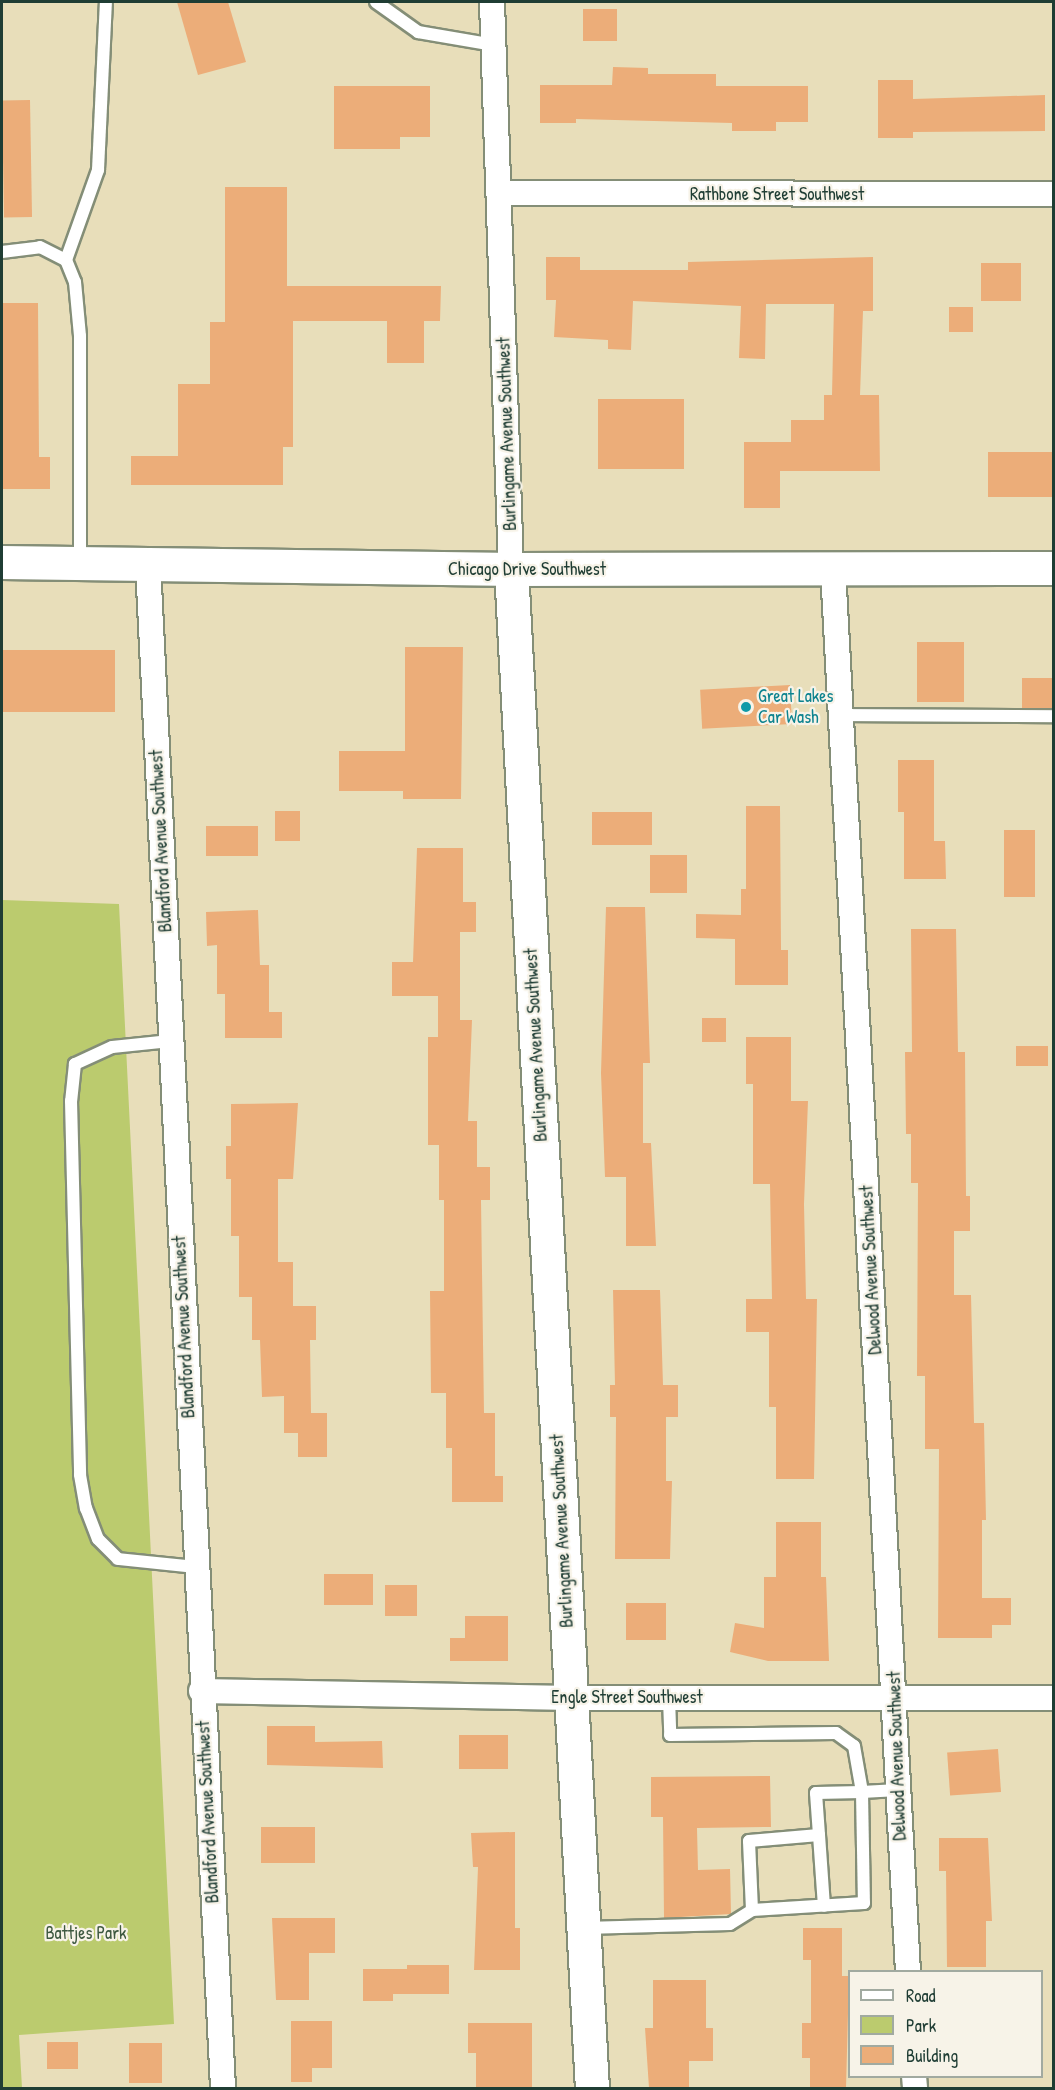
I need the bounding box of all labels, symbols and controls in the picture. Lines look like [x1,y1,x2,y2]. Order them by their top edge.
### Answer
street label: Rathbone Street Southwest [690,183,864,205]
street label: Burlingame Avenue Southwest [493,337,521,531]
street label: Chicago Drive Southwest [448,558,606,580]
place label: Great Lakes Car Wash [758,686,833,728]
marker: Great Lakes Car Wash [739,700,753,714]
street label: Blandford Avenue Southwest [145,749,177,933]
street label: Burlingame Avenue Southwest [520,948,552,1142]
street label: Delwood Avenue Southwest [856,1185,886,1355]
street label: Blandford Avenue Southwest [168,1235,200,1419]
street label: Burlingame Avenue Southwest [546,1434,578,1628]
street label: Delwood Avenue Southwest [883,1671,911,1841]
street label: Engle Street Southwest [551,1686,703,1708]
street label: Blandford Avenue Southwest [192,1720,224,1904]
park label: Battjes Park [45,1922,127,1944]
legend [848,1970,1043,2078]
text: Road [906,1983,936,2008]
text: Park [906,2013,936,2038]
text: Building [906,2043,958,2068]

